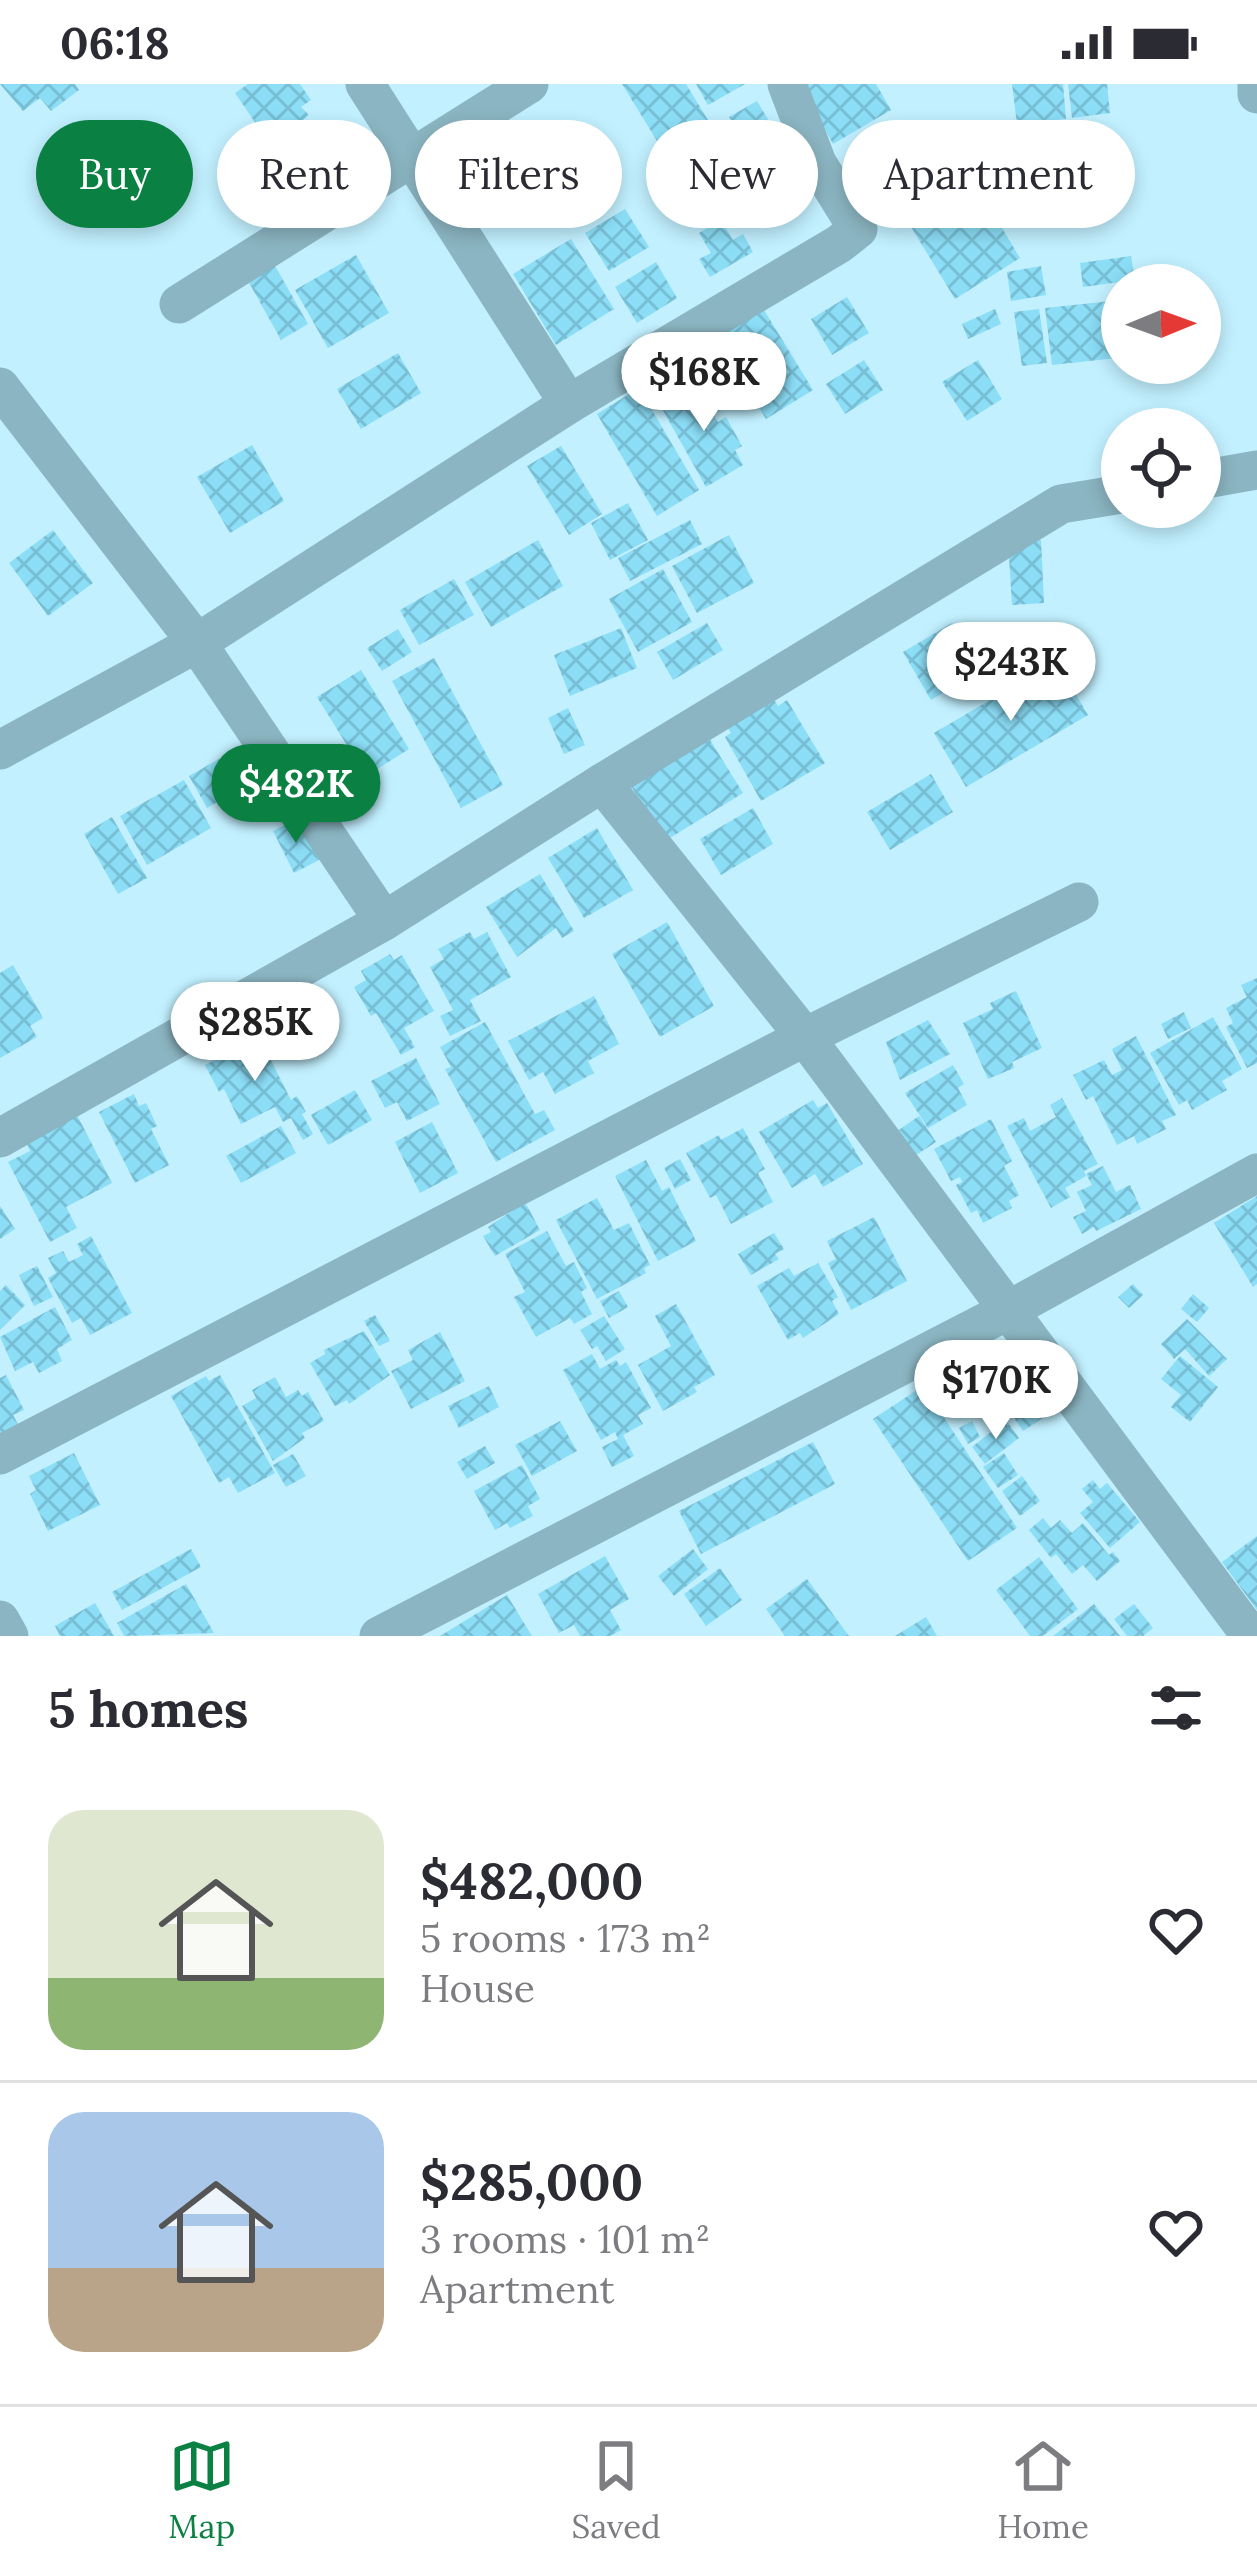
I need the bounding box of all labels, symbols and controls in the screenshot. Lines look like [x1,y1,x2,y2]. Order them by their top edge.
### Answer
text: 06:18 [60,14,170,71]
chip: Buy [36,120,193,228]
chip: Rent [217,120,391,228]
chip: Filters [415,120,622,228]
chip: New [646,120,818,228]
chip: Apartment [842,120,1135,228]
north arrow [1101,264,1221,384]
map controls [1101,264,1221,528]
pin: $168K [620,332,788,434]
text: $168K [648,346,760,396]
button: locate [1101,408,1221,528]
pin: $243K [927,622,1095,724]
text: $243K [954,636,1068,686]
pin: $482K [212,744,380,846]
text: $482K [238,758,354,808]
pin: $285K [171,982,339,1084]
text: $285K [198,996,312,1046]
pin: $170K [912,1340,1080,1442]
text: $170K [941,1354,1051,1404]
icon: filters [1143,1675,1209,1741]
text: 5 homes [48,1676,249,1741]
text: $482,000 [420,1848,644,1913]
icon: home [144,1858,288,2002]
icon: heart [1143,1897,1209,1963]
text: 5 rooms · 173 m² [420,1913,711,1963]
text: House [420,1963,535,2013]
text: $285,000 [420,2149,643,2214]
icon: home [144,2160,288,2304]
icon: heart [1143,2199,1209,2265]
text: 3 rooms · 101 m² [420,2214,710,2264]
text: Apartment [420,2264,615,2314]
tab: Map [168,2433,235,2547]
tab: Saved [572,2433,661,2547]
tab: Home [997,2433,1089,2547]

